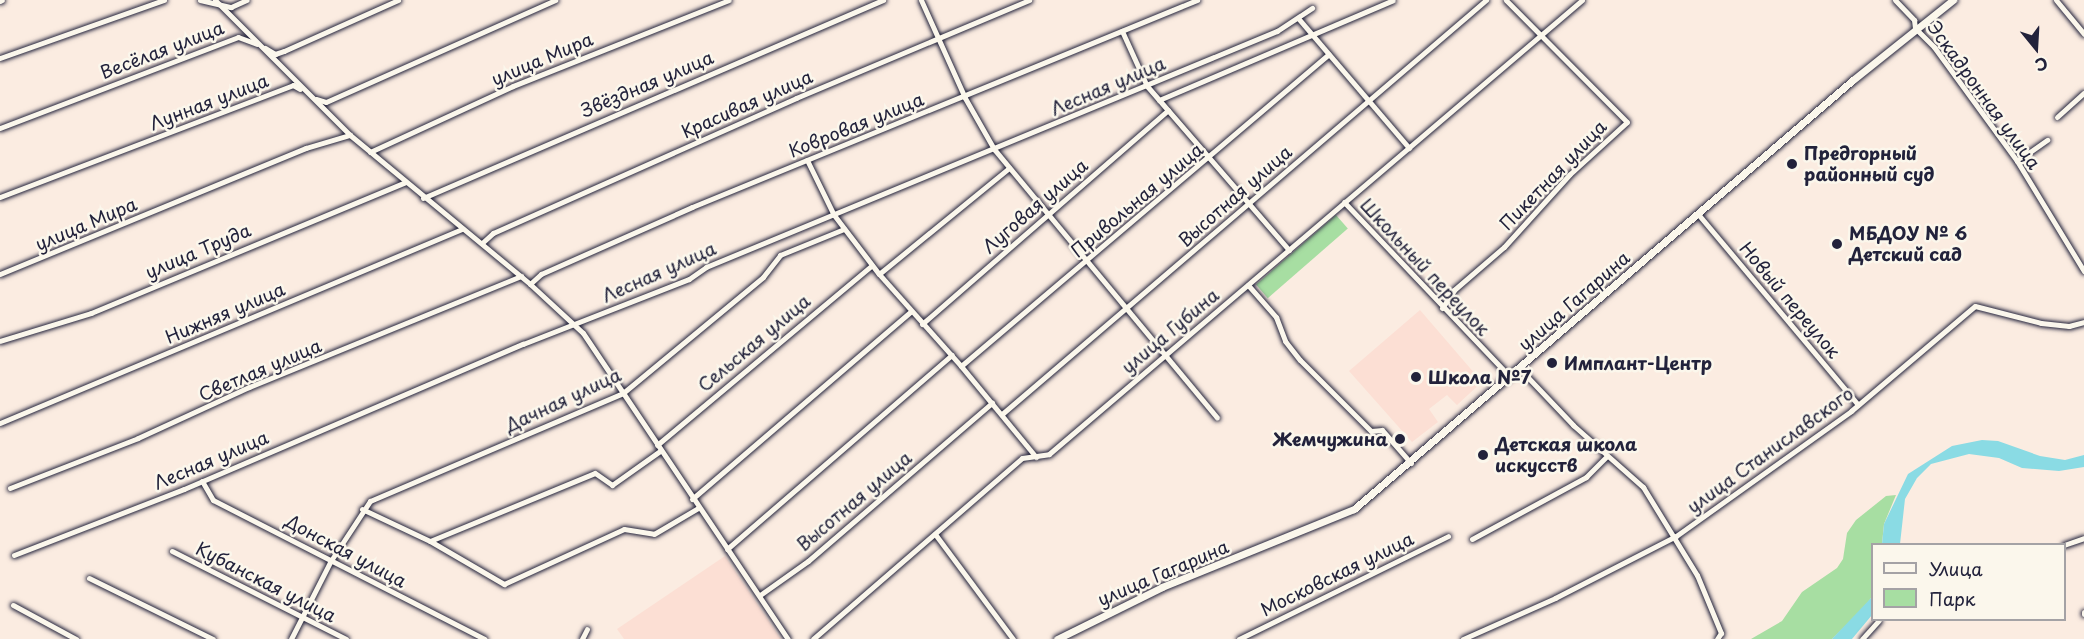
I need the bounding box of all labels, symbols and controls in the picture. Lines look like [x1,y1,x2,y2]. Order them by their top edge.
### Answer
street label: Весёлая улица [97,16,227,84]
street label: Эскадронная улица [1923,16,2045,174]
north arrow [2006,18,2066,78]
street label: улица Мира [487,28,597,90]
street label: Звёздная улица [577,46,717,122]
street label: Лесная улица [1047,52,1169,120]
text: С [2032,52,2051,78]
street label: Красивая улица [678,65,816,143]
street label: Лунная улица [146,69,272,135]
street label: Ковровая улица [785,88,927,162]
street label: Пикетная улица [1495,115,1611,235]
street label: Привольная улица [1066,138,1208,262]
street label: Высотная улица [1174,141,1296,251]
place label: Предгорный районный суд [1804,143,1934,186]
street label: Луговая улица [978,154,1092,258]
marker: Предгорный районный суд [1785,157,1799,171]
street label: улица Мира [31,193,141,255]
street label: Школьный переулок [1356,194,1494,340]
street label: улица Труда [142,219,254,283]
place label: МБДОУ № 6 Детский сад [1849,223,1967,266]
street label: Лесная улица [598,237,720,307]
marker: МБДОУ № 6 Детский сад [1830,237,1844,251]
street label: Новый переулок [1735,238,1845,362]
street label: улица Гагарина [1514,247,1634,355]
street label: Нижняя улица [161,278,289,348]
street label: улица Губина [1117,284,1223,378]
street label: Сельская улица [693,289,815,397]
street label: Светлая улица [195,334,325,406]
place label: Имплант-Центр [1564,352,1712,374]
marker: Имплант-Центр [1545,356,1559,370]
street label: Дачная улица [501,363,625,437]
place label: Школа №7 [1428,366,1532,388]
marker: Школа №7 [1409,370,1423,384]
street label: улица Станиславского [1682,382,1858,518]
street label: Лесная улица [150,426,272,494]
place label: Жемчужина [1273,428,1388,450]
marker: Жемчужина [1393,432,1407,446]
place label: Детская школа искусств [1495,434,1638,476]
street label: Высотная улица [792,446,916,556]
marker: Детская школа искусств [1476,448,1490,462]
street label: Донская улица [281,510,411,592]
street label: Московская улица [1257,527,1417,621]
street label: улица Гагарина [1094,536,1232,610]
street label: Кубанская улица [192,537,340,627]
legend [1871,543,2066,621]
text: Улица [1929,555,1983,582]
text: Парк [1929,585,1975,612]

